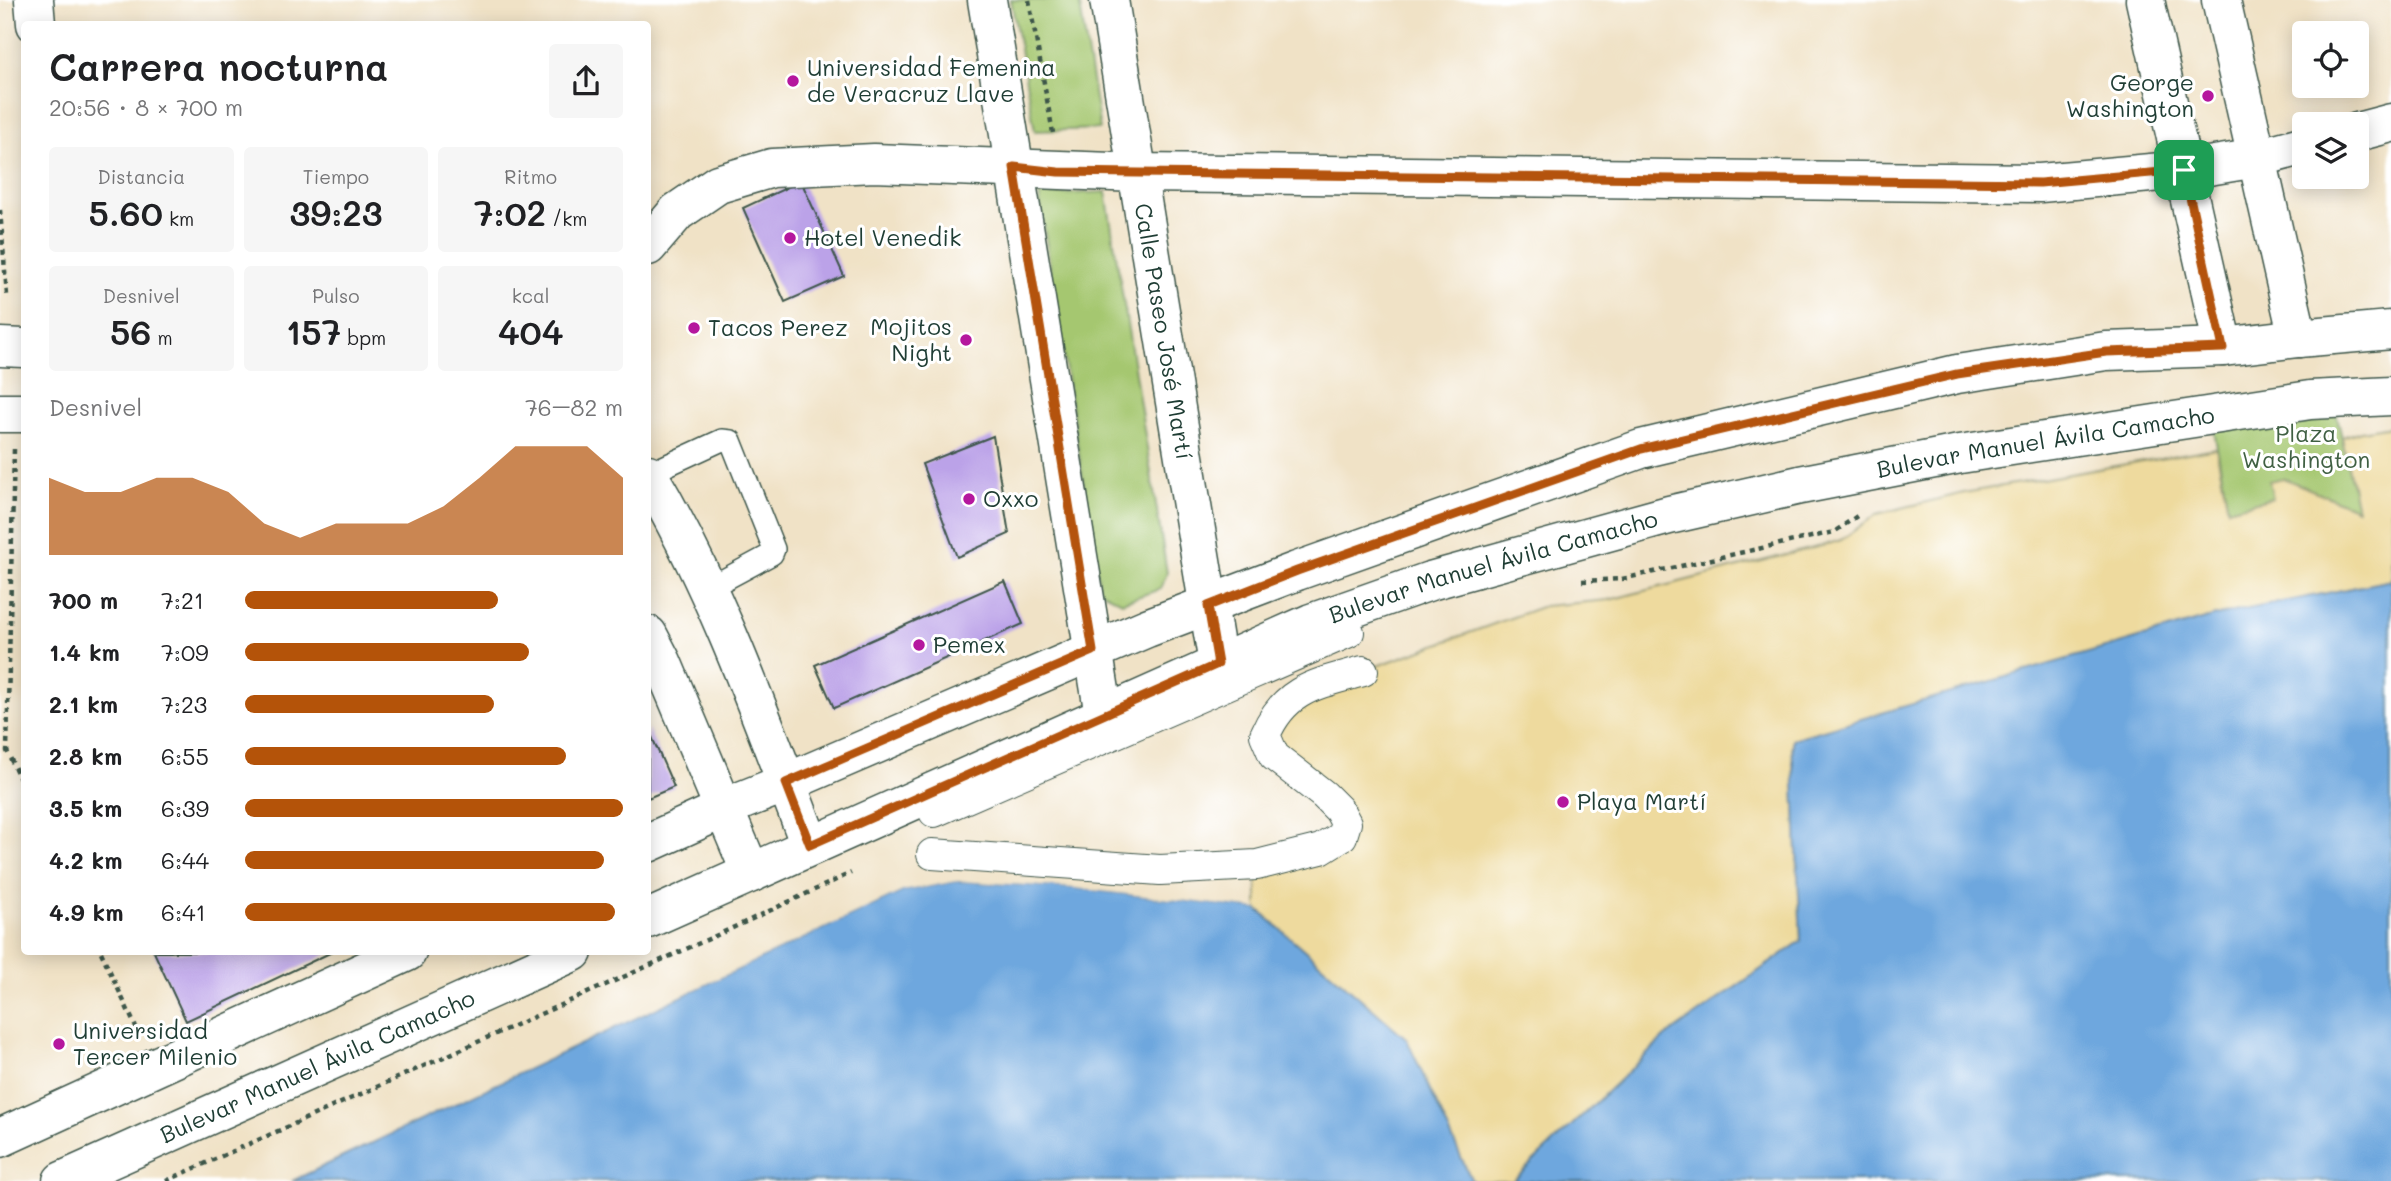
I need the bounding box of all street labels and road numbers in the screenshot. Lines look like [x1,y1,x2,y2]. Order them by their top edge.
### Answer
street label: Calle Paseo José Martí [1129,201,1200,462]
street label: Bulevar Manuel Ávila Camacho [1874,399,2216,484]
street label: Bulevar Manuel Ávila Camacho [1325,503,1661,630]
street label: Bulevar Manuel Ávila Camacho [155,982,479,1149]

